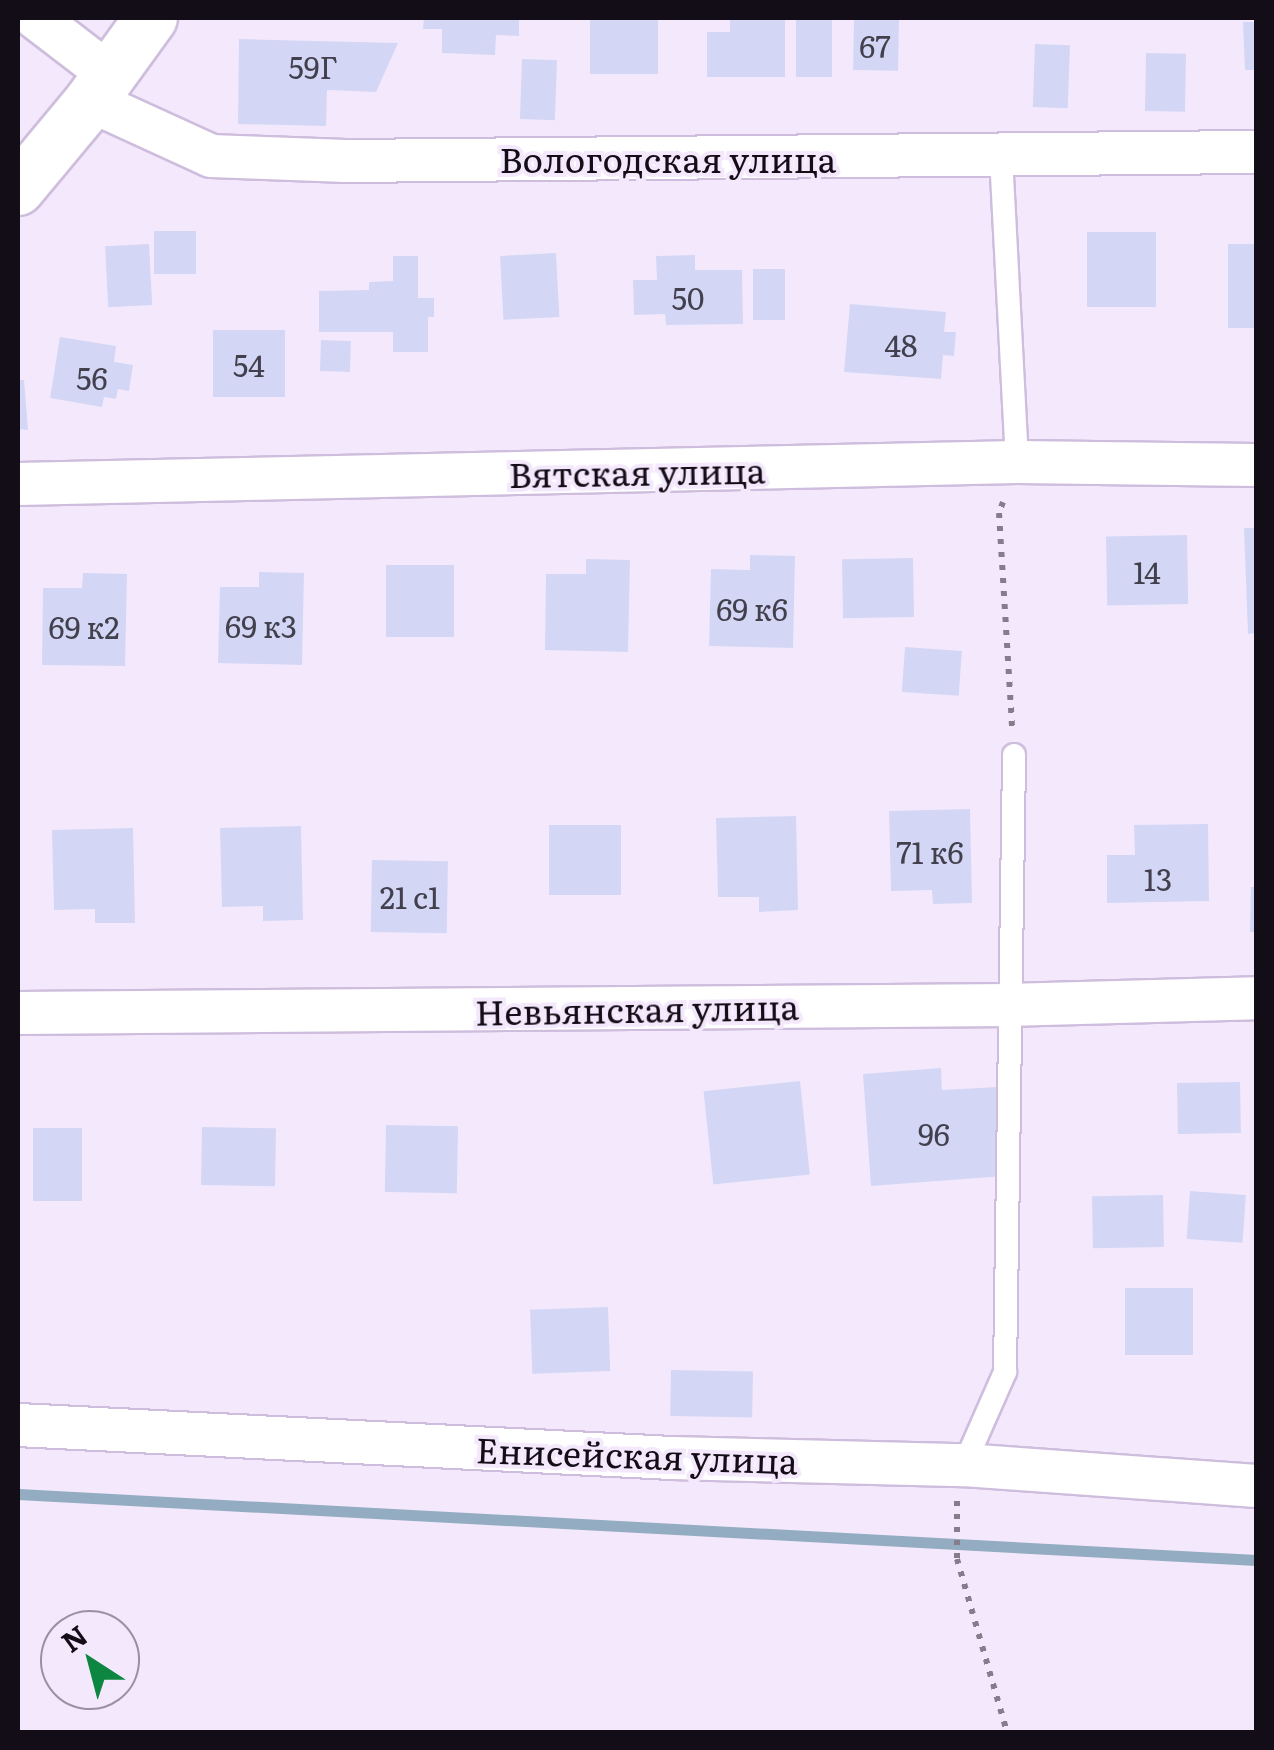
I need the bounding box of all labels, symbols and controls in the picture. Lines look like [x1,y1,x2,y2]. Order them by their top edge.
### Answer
house number: 67 [859,27,891,63]
house number: 59Г [288,48,338,84]
street label: Вологодская улица [500,137,836,179]
house number: 50 [672,279,704,315]
house number: 48 [884,326,918,362]
house number: 54 [233,346,265,382]
house number: 56 [76,359,108,395]
street label: Вятская улица [508,448,766,494]
house number: 14 [1133,553,1161,589]
house number: 69 к6 [716,590,788,626]
house number: 69 к3 [225,607,297,643]
house number: 69 к2 [49,608,119,644]
house number: 71 к6 [896,833,964,869]
house number: 13 [1144,860,1172,896]
house number: 21 с1 [380,878,440,914]
street label: Невьянская улица [475,984,799,1032]
house number: 96 [918,1115,950,1151]
street label: Енисейская улица [475,1427,799,1481]
north arrow [40,1610,140,1710]
text: N [52,1613,95,1661]

